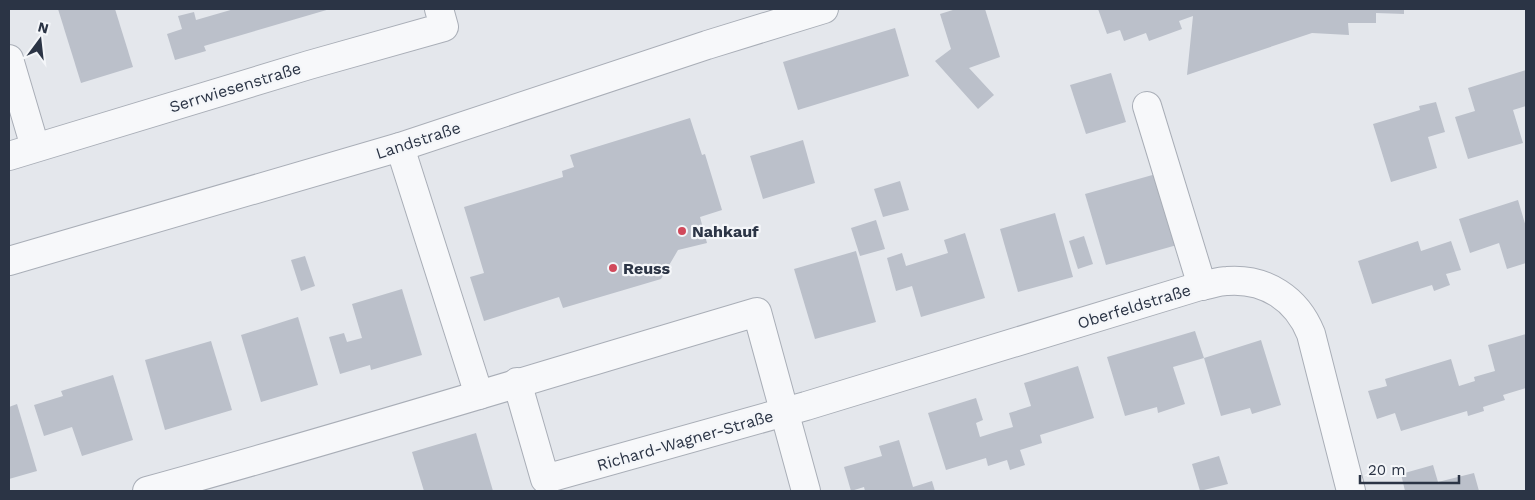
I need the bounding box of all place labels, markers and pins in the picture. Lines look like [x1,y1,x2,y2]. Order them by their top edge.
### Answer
place label: Nahkauf [692,222,759,241]
marker: Nahkauf [676,225,688,237]
place label: Reuss [623,259,671,278]
marker: Reuss [607,262,619,274]

